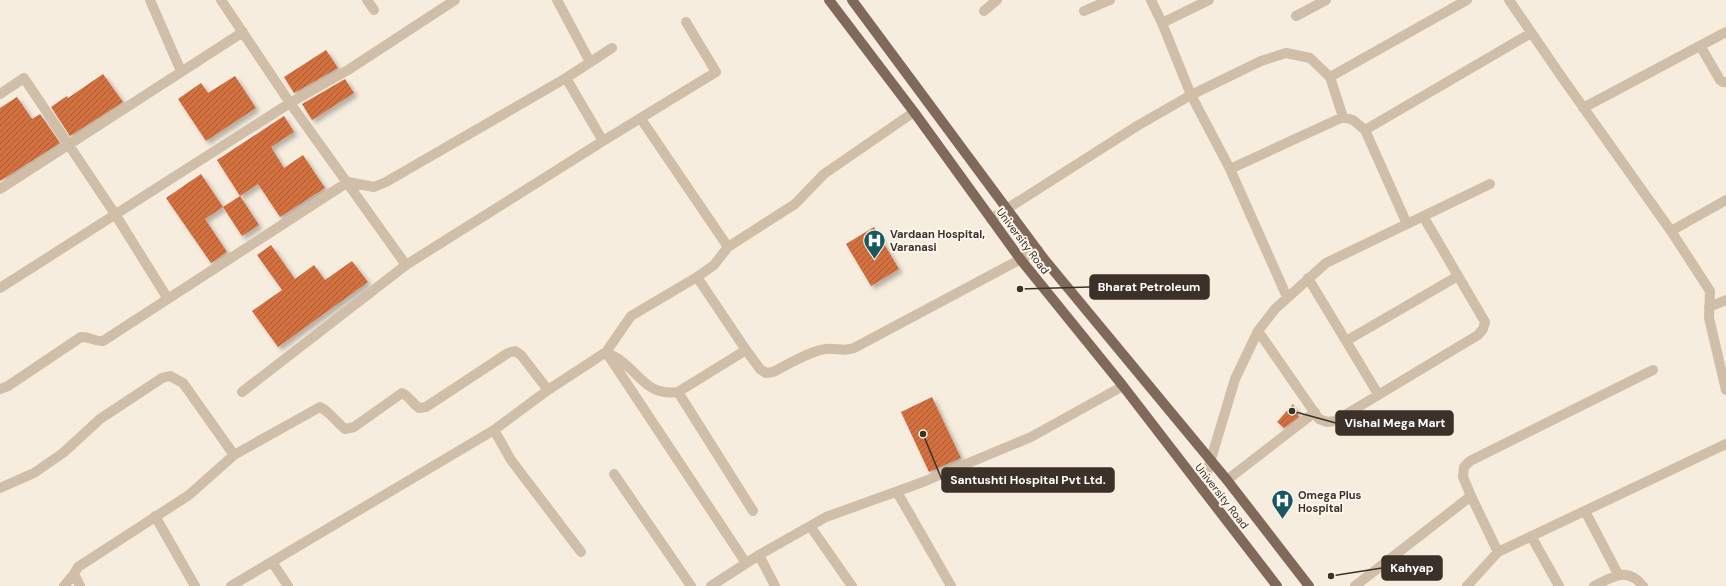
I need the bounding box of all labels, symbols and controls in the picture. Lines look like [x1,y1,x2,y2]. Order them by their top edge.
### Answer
street label: University Road [994,205,1052,277]
hospital icon: Vardaan Hospital, Varanasi [862,227,888,260]
place label: Vardaan Hospital, Varanasi [890,227,985,254]
callout: Bharat Petroleum [1090,275,1209,299]
text: Bharat Petroleum [1098,279,1200,295]
callout: Vishal Mega Mart [1336,411,1453,435]
text: Vishal Mega Mart [1344,415,1446,431]
street label: University Road [1192,461,1252,532]
callout: Santushti Hospital Pvt Ltd. [942,468,1114,492]
text: Santushti Hospital Pvt Ltd. [950,472,1106,488]
hospital icon: Omega Plus Hospital [1270,488,1296,521]
place label: Omega Plus Hospital [1298,488,1362,515]
callout: Kahyap [1382,556,1442,580]
text: Kahyap [1390,560,1434,576]

